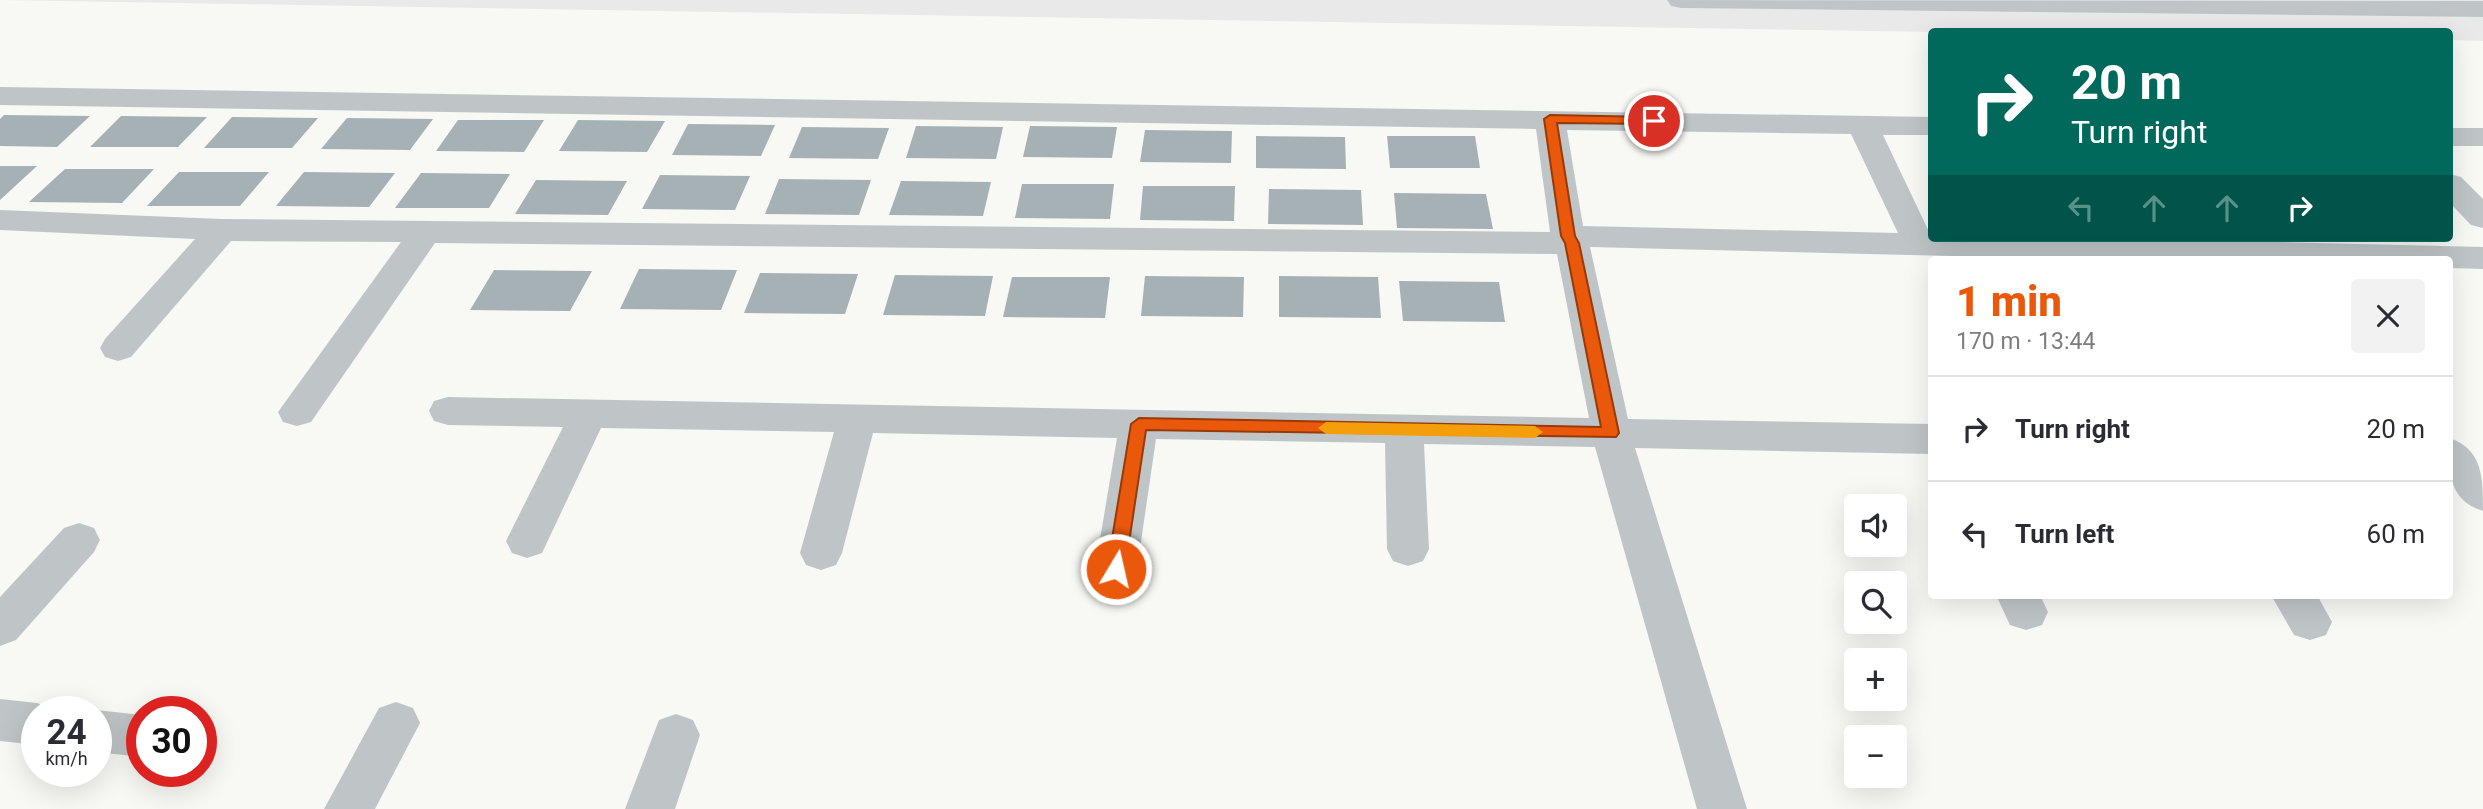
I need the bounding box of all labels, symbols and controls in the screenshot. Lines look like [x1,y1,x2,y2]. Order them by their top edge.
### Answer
text: 20 m [2071,54,2182,111]
icon: right [1956,56,2047,147]
pin [1624,91,1684,151]
icon: arrive [1635,102,1673,140]
text: Turn right [2071,113,2207,151]
icon: left [2062,189,2100,227]
icon: ahead [2135,189,2173,227]
icon: ahead [2208,189,2246,227]
icon: right [2281,189,2319,227]
text: 1 min [1956,277,2062,326]
button: close [2351,279,2425,353]
text: 170 m · 13:44 [1956,328,2095,355]
icon: right [1956,410,1994,448]
text: Turn right [2015,414,2130,444]
text: 20 m [2367,414,2425,444]
map controls [1844,494,1907,788]
button: sound [1844,494,1907,557]
icon: left [1956,515,1994,553]
text: Turn left [2015,519,2114,549]
text: 60 m [2367,519,2425,549]
position arrow [1079,532,1153,606]
button: search [1844,571,1907,634]
button: + [1844,648,1907,711]
speed limit sign: 30 [126,696,217,787]
text: 24 [46,712,87,753]
button: − [1844,725,1907,788]
text: km/h [45,748,88,769]

